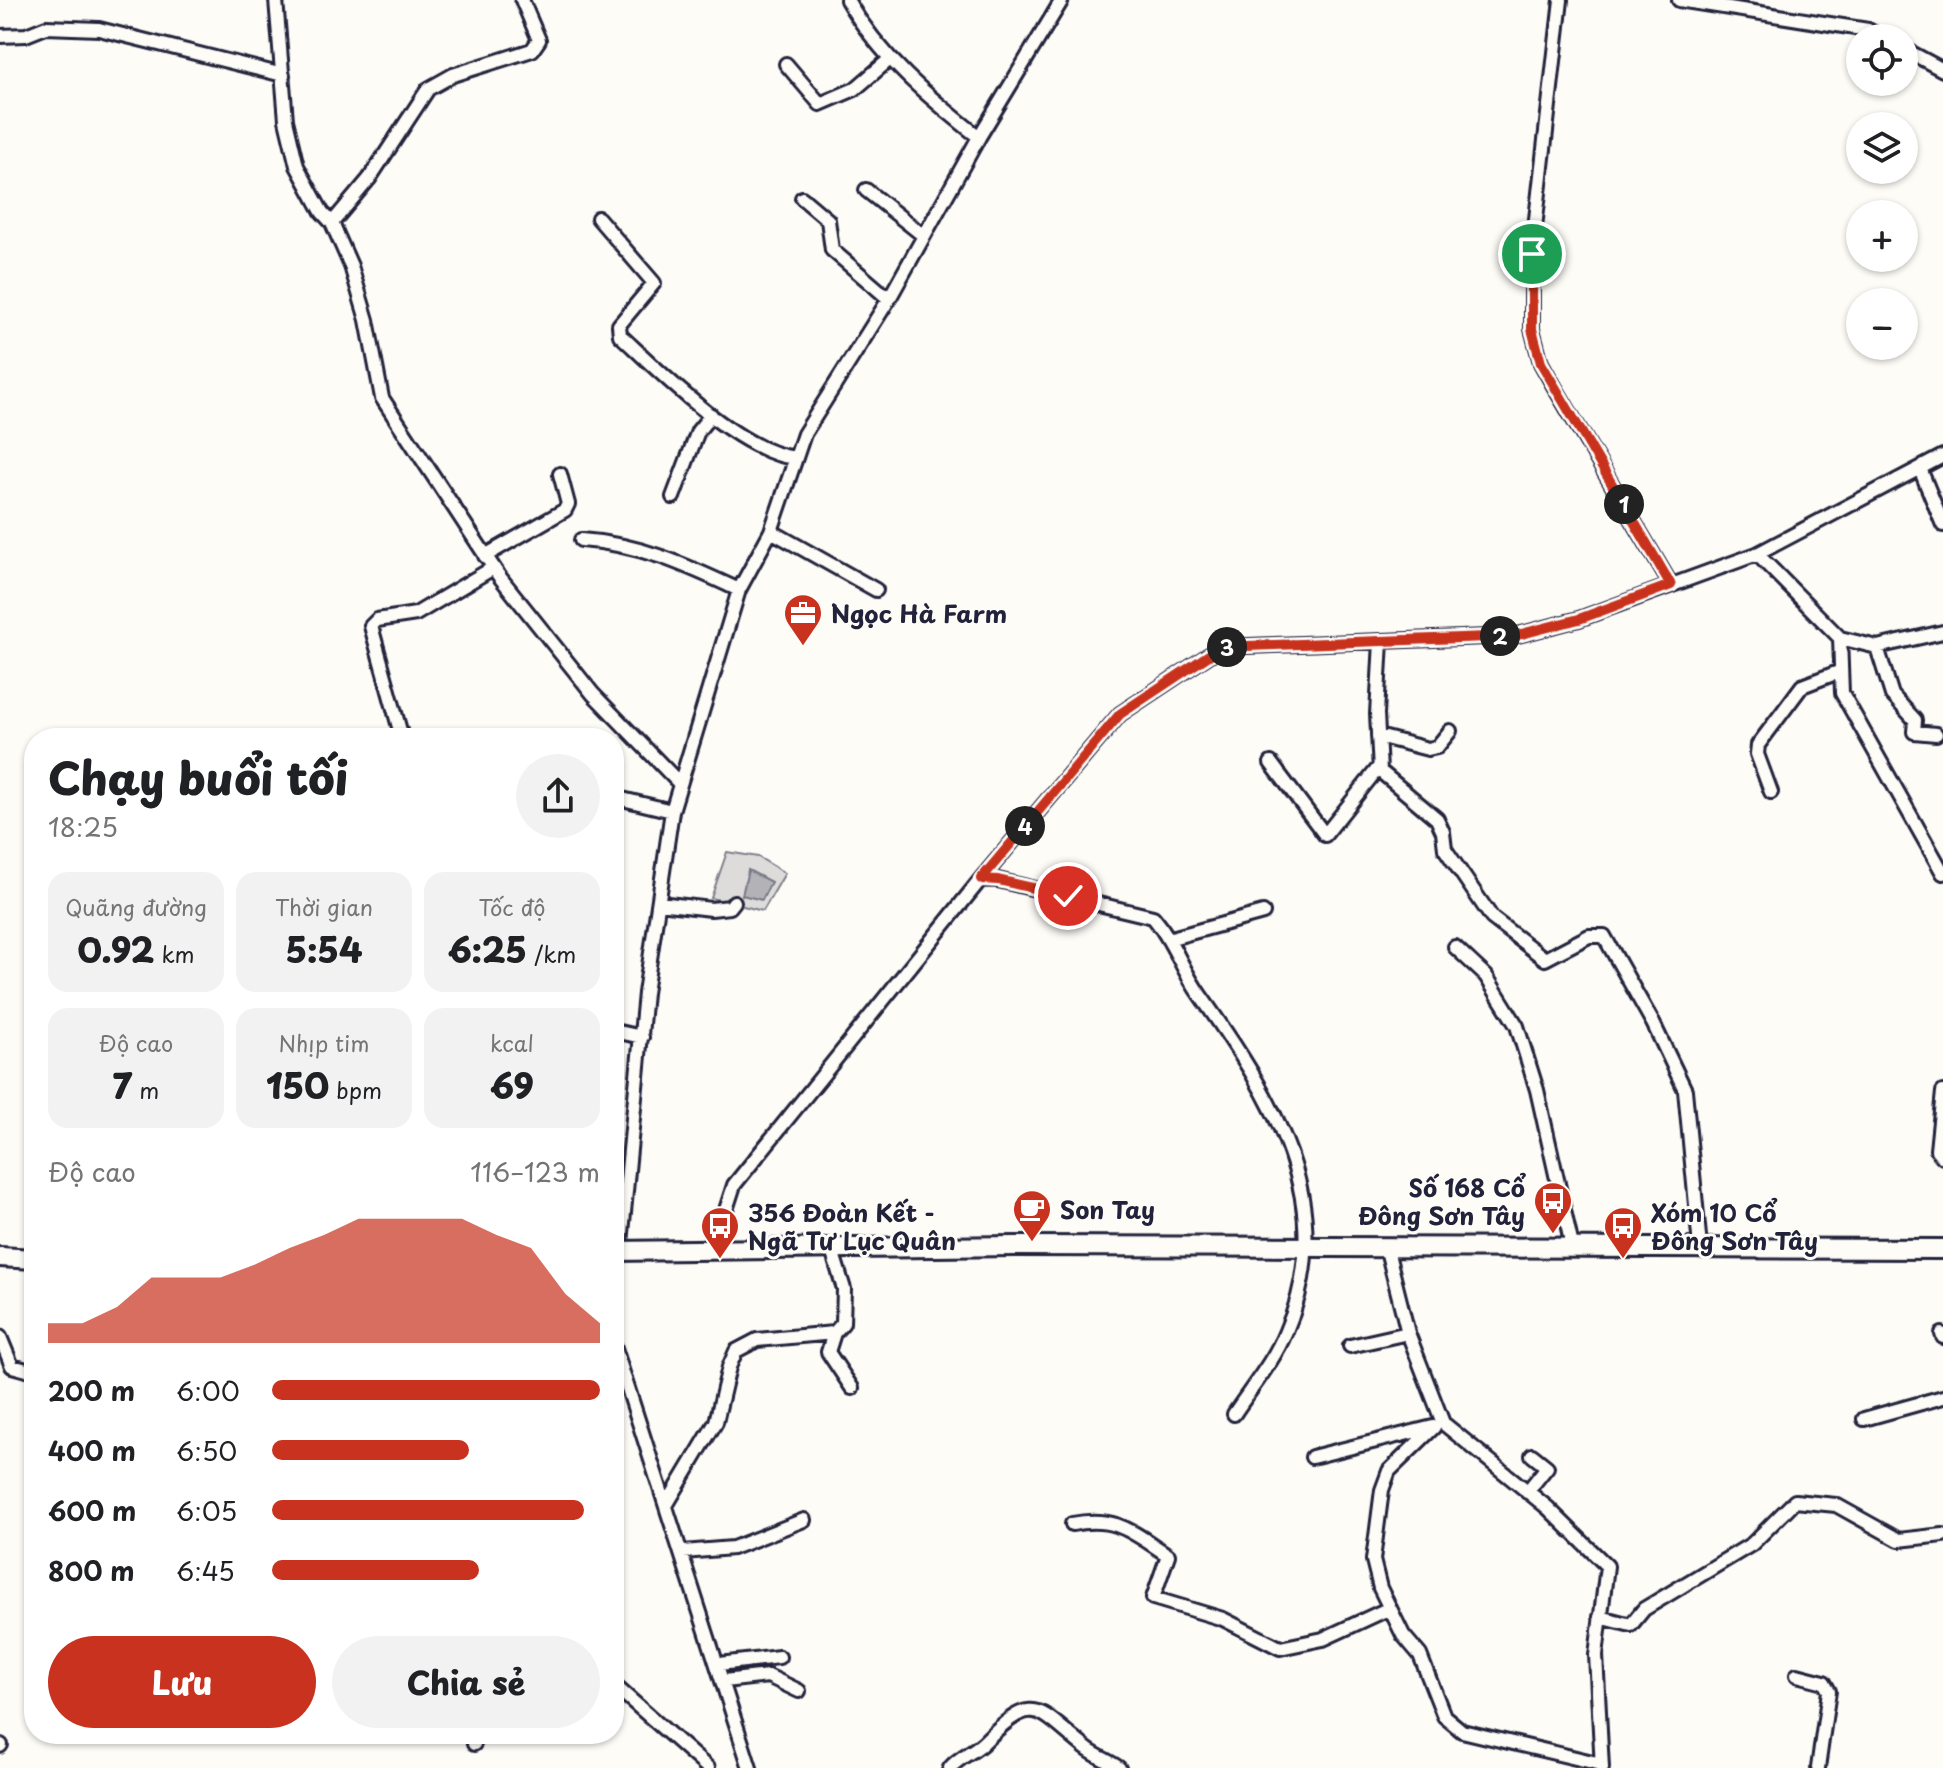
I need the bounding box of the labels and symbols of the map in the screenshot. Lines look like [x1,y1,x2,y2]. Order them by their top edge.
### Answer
pin [1498,220,1566,288]
pin: 1 [1604,484,1644,524]
office icon: Ngọc Hà Farm [782,592,824,647]
place label: Ngọc Hà Farm [831,595,1007,631]
pin: 2 [1480,616,1520,656]
pin: 3 [1207,627,1247,667]
pin: 4 [1005,806,1045,846]
pin [1034,862,1102,930]
place label: Số 168 Cổ Đông Sơn Tây [1358,1169,1527,1233]
bus stop icon: Số 168 Cổ Đông Sơn Tây [1532,1180,1574,1235]
cafe icon: Son Tay [1011,1188,1053,1243]
place label: Son Tay [1060,1191,1155,1227]
place label: 356 Đoàn Kết - Ngã Tư Lục Quân [748,1194,956,1258]
place label: Xóm 10 Cổ Đông Sơn Tây [1651,1194,1818,1258]
bus stop icon: 356 Đoàn Kết - Ngã Tư Lục Quân [699,1205,741,1260]
bus stop icon: Xóm 10 Cổ Đông Sơn Tây [1602,1205,1644,1260]

